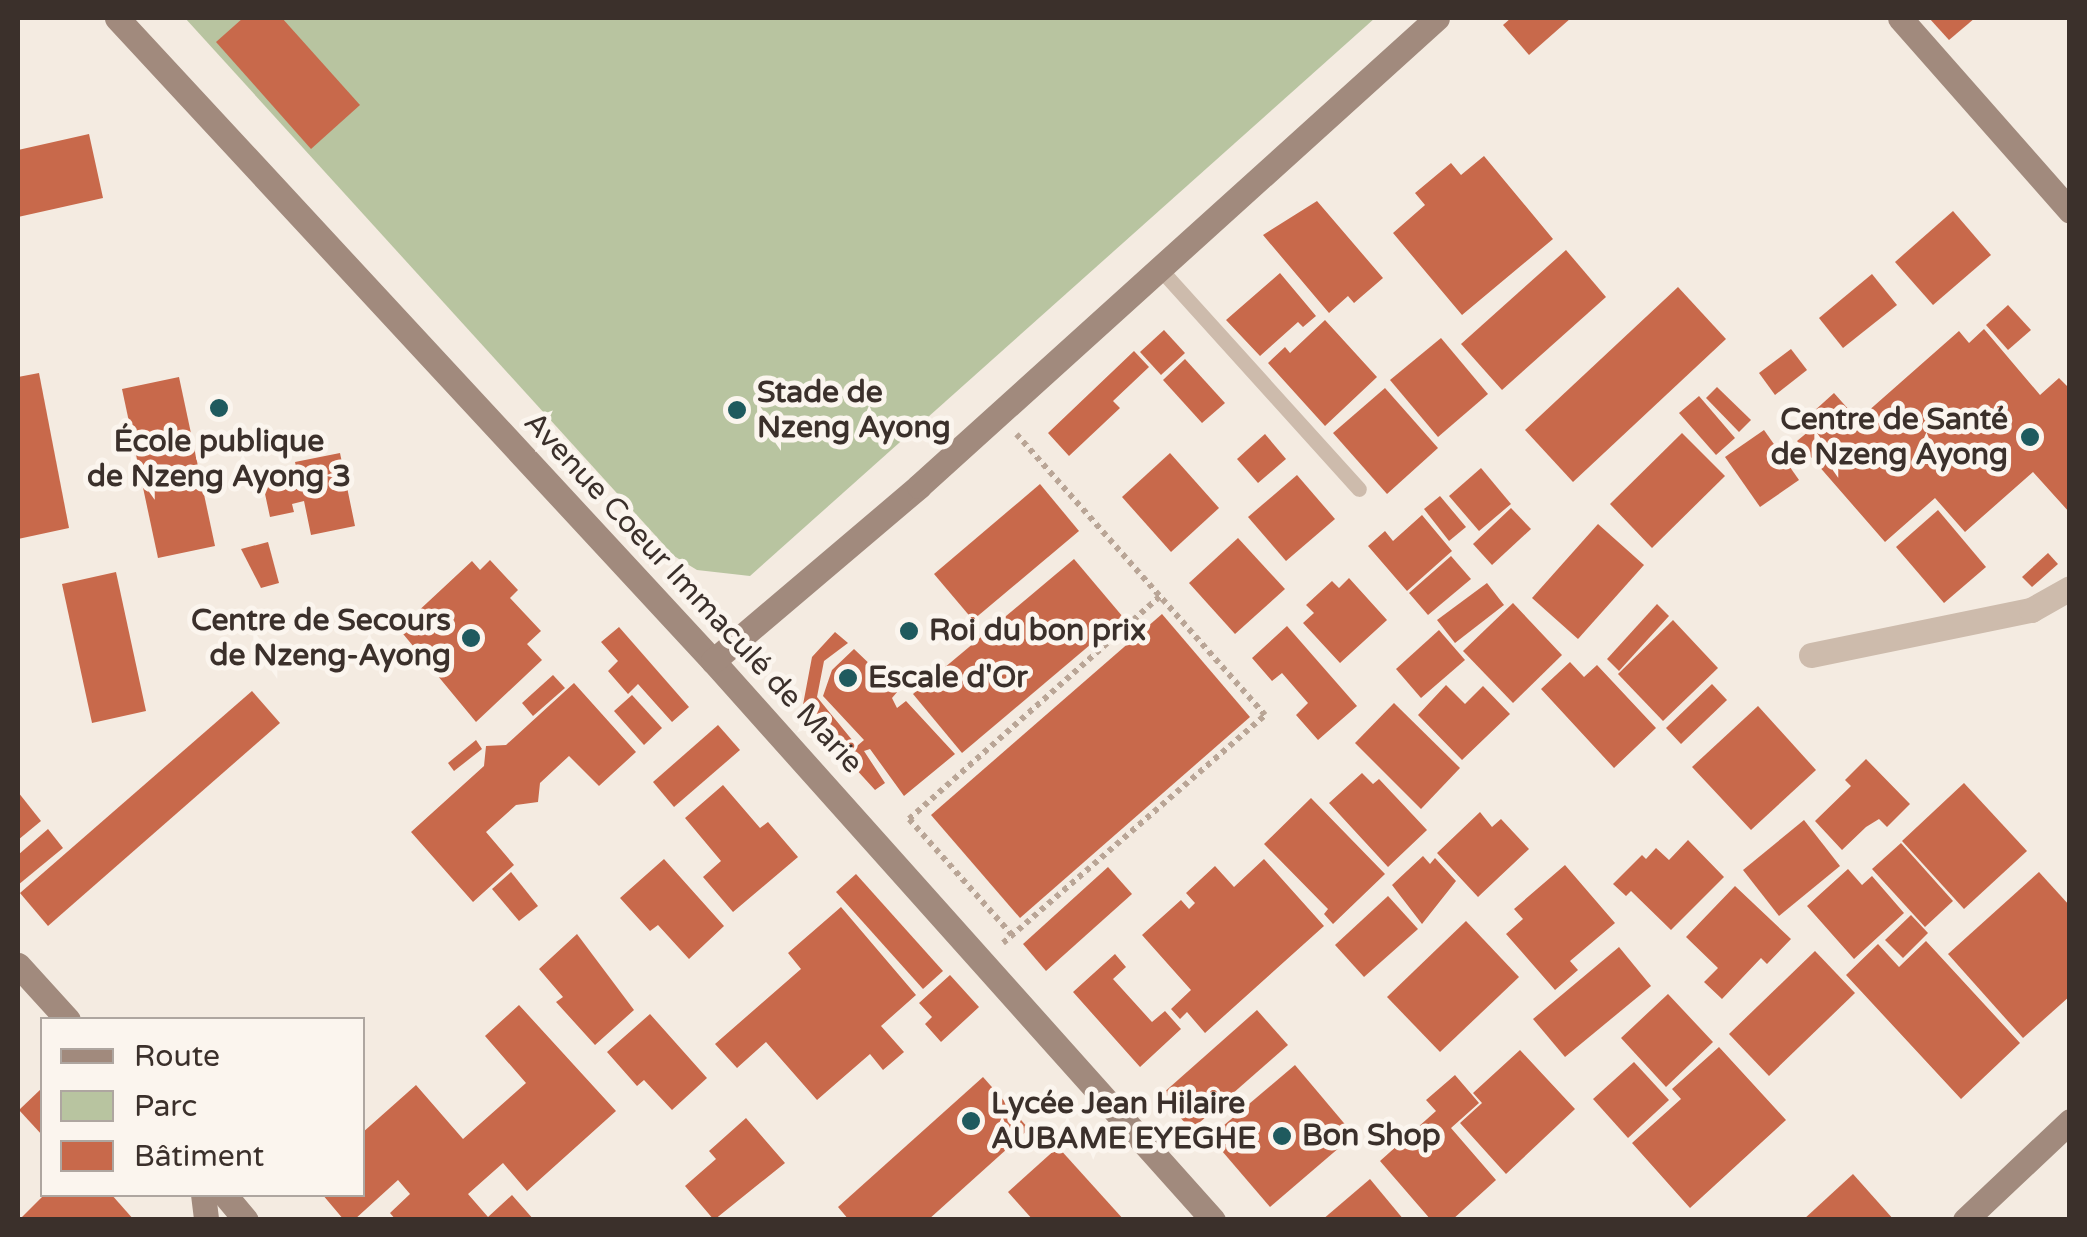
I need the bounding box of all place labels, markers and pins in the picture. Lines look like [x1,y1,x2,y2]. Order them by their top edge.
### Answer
place label: Stade de Nzeng Ayong [757,375,951,446]
marker: École publique de Nzeng Ayong 3 [208,397,230,419]
marker: Stade de Nzeng Ayong [726,399,748,421]
place label: Centre de Santé de Nzeng Ayong [1771,402,2008,472]
place label: École publique de Nzeng Ayong 3 [87,424,351,494]
marker: Centre de Santé de Nzeng Ayong [2017,424,2043,450]
place label: Centre de Secours de Nzeng-Ayong [191,603,451,674]
place label: Roi du bon prix [929,613,1146,649]
marker: Roi du bon prix [898,620,920,642]
marker: Centre de Secours de Nzeng-Ayong [460,627,482,649]
place label: Escale d'Or [868,660,1028,696]
marker: Escale d'Or [837,667,859,689]
place label: Lycée Jean Hilaire AUBAME EYEGHE [991,1086,1256,1156]
marker: Lycée Jean Hilaire AUBAME EYEGHE [960,1110,982,1132]
place label: Bon Shop [1302,1118,1441,1154]
marker: Bon Shop [1271,1125,1293,1147]

